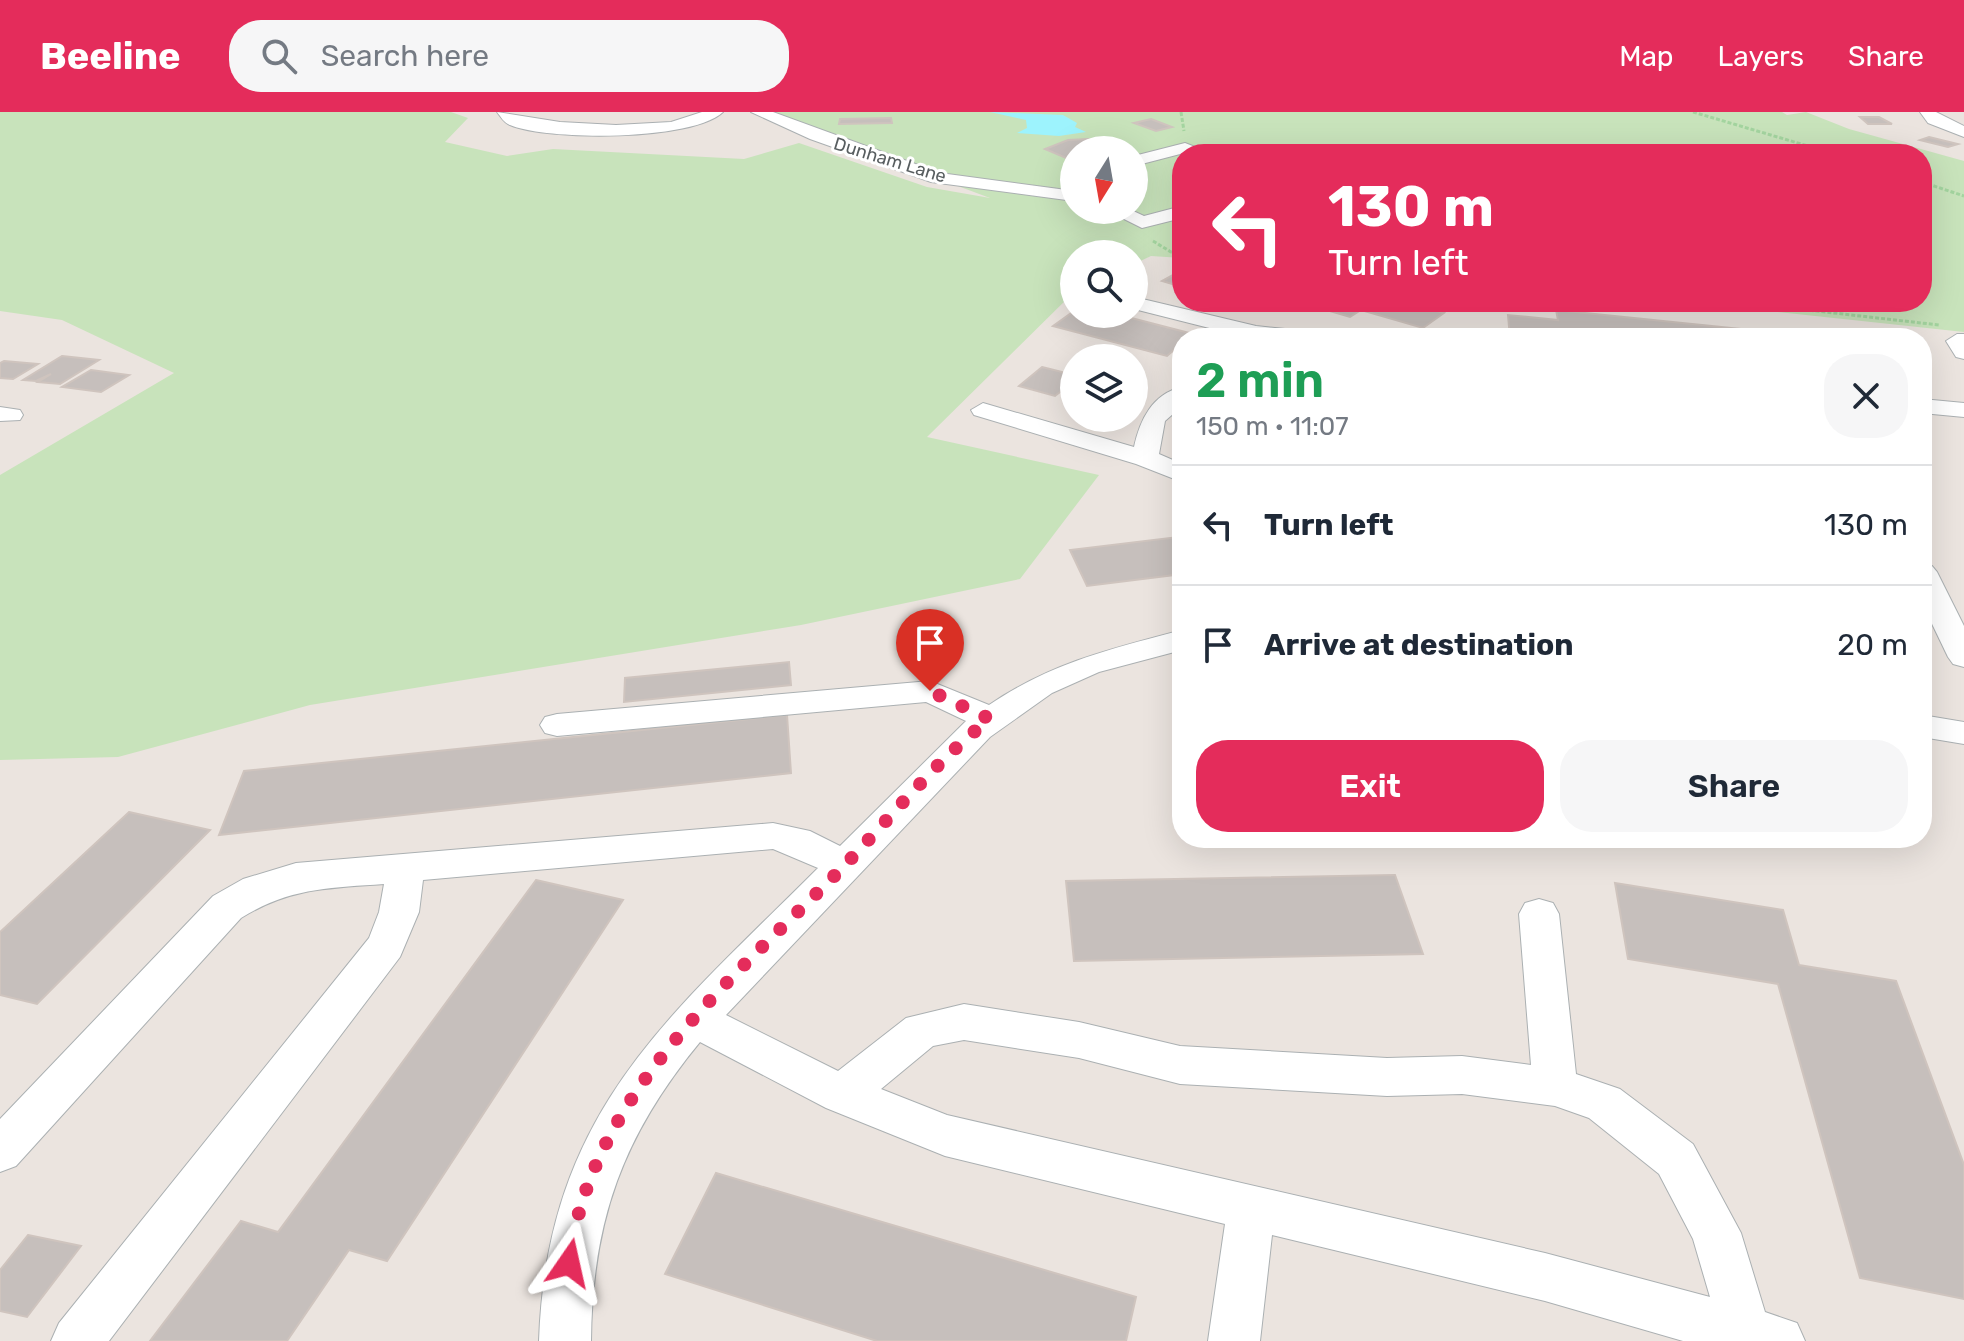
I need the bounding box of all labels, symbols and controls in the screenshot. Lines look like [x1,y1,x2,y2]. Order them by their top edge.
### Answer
search box [229,20,789,92]
text: Beeline [40,33,181,79]
icon: search [257,34,301,78]
text: Search here [321,38,489,74]
text: Map [1619,40,1674,73]
text: Layers [1718,40,1804,73]
text: Share [1848,40,1924,73]
street label: Dunham Lane [831,132,949,188]
north arrow [1060,136,1148,224]
map controls [1060,136,1148,432]
text: 130 m [1328,174,1494,240]
icon: left [1196,176,1300,280]
button: search [1060,240,1148,328]
text: Turn left [1328,241,1469,284]
button: layers [1060,344,1148,432]
text: 2 min [1196,352,1324,409]
button: close [1824,354,1908,438]
text: 150 m · 11:07 [1196,411,1349,442]
icon: left [1196,503,1240,547]
text: Turn left [1264,507,1394,543]
text: 130 m [1824,507,1908,543]
pin [896,609,964,691]
icon: arrive [908,621,952,665]
icon: arrive [1196,623,1240,667]
text: Arrive at destination [1264,627,1574,663]
text: 20 m [1837,627,1908,663]
button: Exit [1196,740,1544,832]
button: Share [1560,740,1908,832]
position arrow [527,1221,611,1305]

